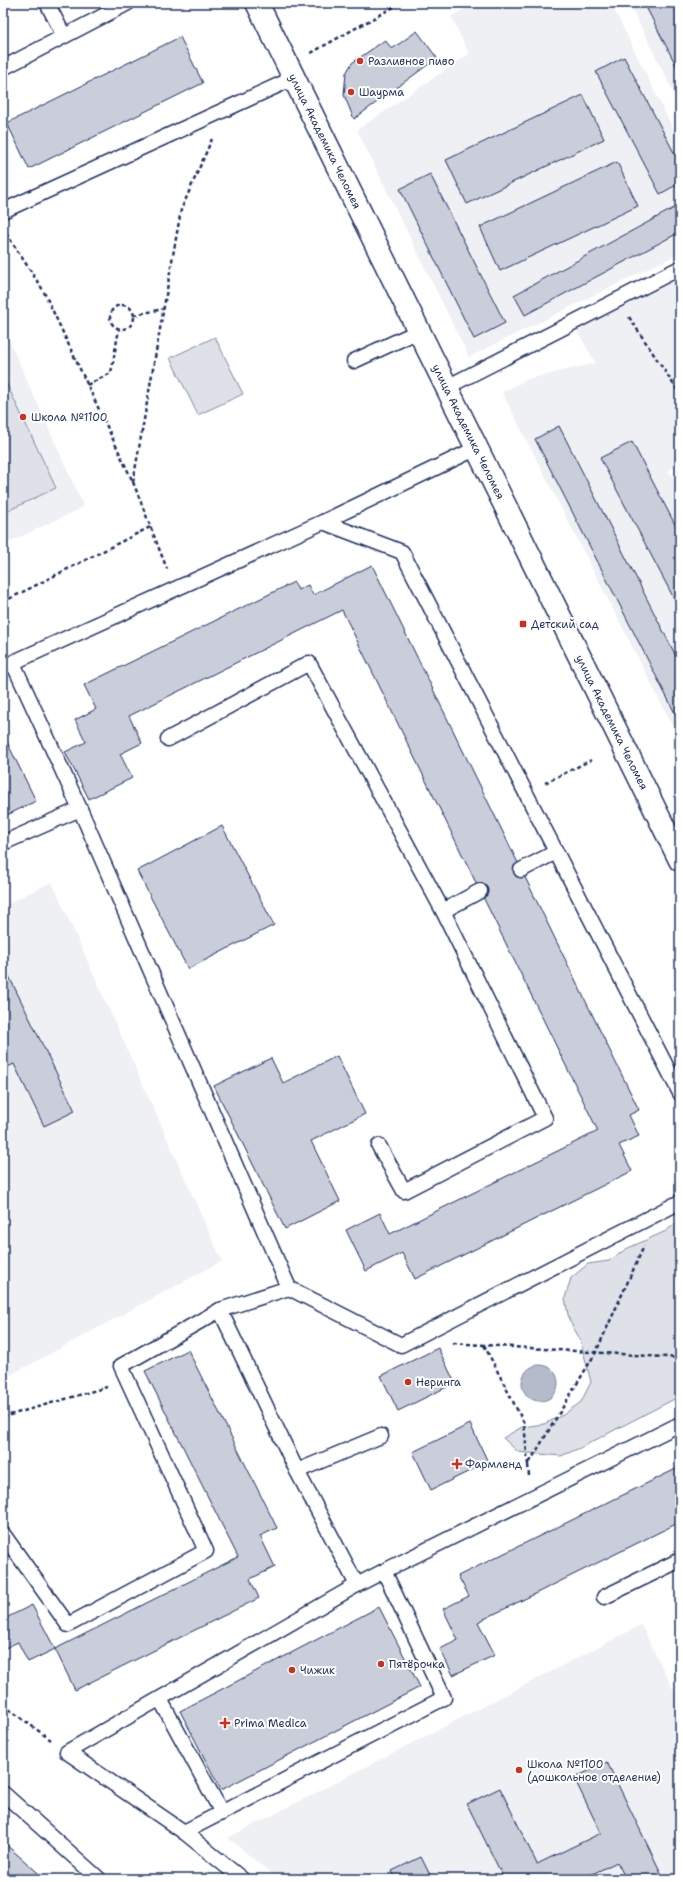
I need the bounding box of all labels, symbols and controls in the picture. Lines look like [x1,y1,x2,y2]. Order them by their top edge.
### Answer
place label: Разливное пиво [368,54,455,69]
marker: Разливное пиво [355,56,365,66]
street label: улица Академика Челомея [285,71,364,211]
place label: Шаурма [359,85,404,100]
marker: Шаурма [346,87,356,97]
street label: улица Академика Челомея [428,362,508,502]
place label: Школа №1100 [31,410,108,425]
marker: Школа №1100 [18,412,28,422]
place label: Детский сад [531,617,599,632]
marker: Детский сад [518,619,528,629]
street label: улица Академика Челомея [572,652,651,792]
place label: Неринга [416,1375,461,1390]
marker: Неринга [403,1377,413,1387]
place label: Фармленд [465,1457,522,1472]
marker: Фармленд [452,1459,462,1469]
place label: Пятёрочка [389,1657,445,1672]
marker: Пятёрочка [376,1659,386,1669]
place label: Чижик [300,1663,335,1678]
marker: Чижик [287,1665,297,1675]
place label: Prima Medica [234,1716,307,1731]
marker: Prima Medica [219,1717,231,1729]
place label: Школа №1100 (дошкольное отделение) [527,1757,661,1785]
marker: Школа №1100 (дошкольное отделение) [514,1765,524,1775]

